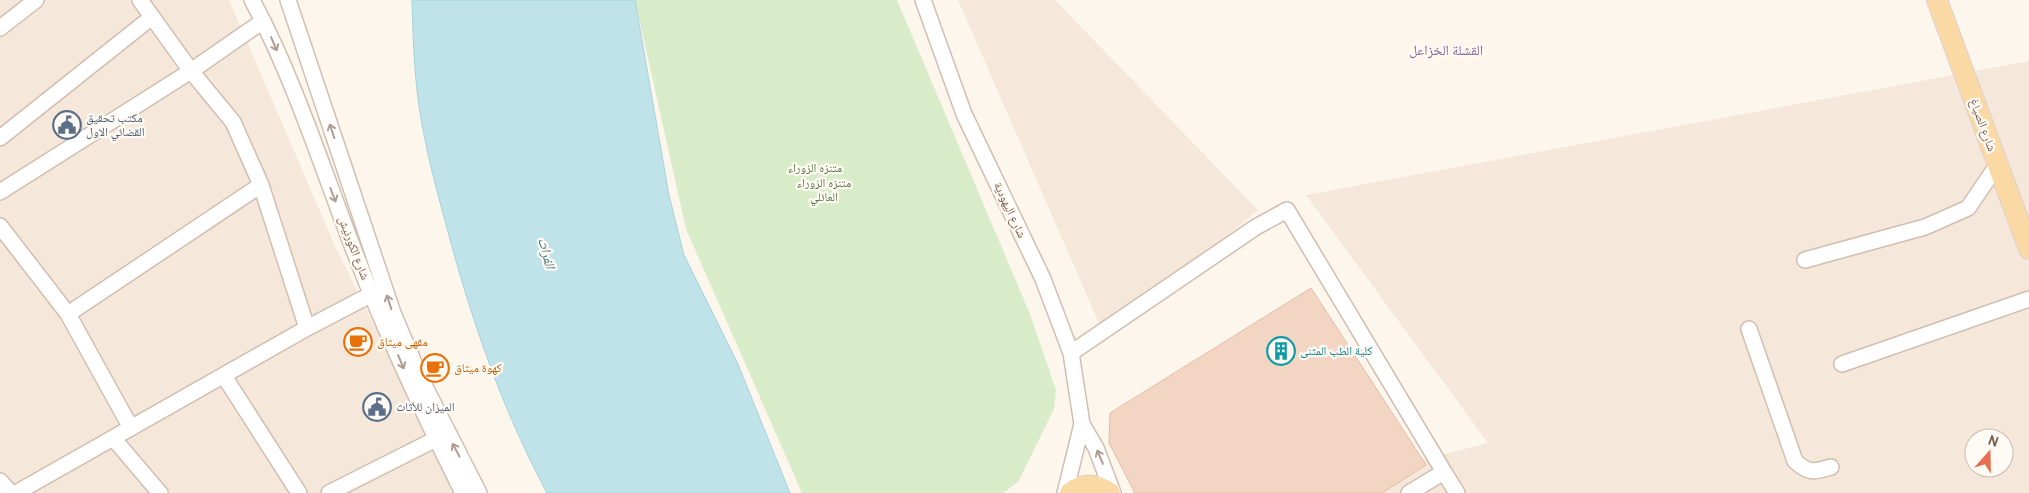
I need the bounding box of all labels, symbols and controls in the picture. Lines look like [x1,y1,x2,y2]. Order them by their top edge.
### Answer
one-way arrow [269,36,279,51]
district label: القشلة الخزاعل [1409,43,1483,60]
street label: شارع الصياغ [1965,97,1999,154]
public building icon: مكتب تحقيق القضائي الاول [52,110,82,140]
place label: مكتب تحقيق القضائي الاول [86,111,145,142]
one-way arrow [327,123,337,139]
park label: متنزه الزوراء [788,161,842,177]
park label: متنزه الزوراء العائلي [797,176,851,207]
street label: شارع اليهودية [989,180,1029,241]
one-way arrow [329,187,338,202]
street label: شارع الكورنيش [334,214,373,282]
water label: الفرات [533,236,558,272]
one-way arrow [384,294,394,310]
cafe icon: مقهى ميثاق [343,327,373,357]
place label: مقهى ميثاق [377,335,428,351]
building icon: كلية الطب المثنى [1266,336,1296,366]
place label: كلية الطب المثنى [1300,344,1373,360]
cafe icon: كهوة ميثاق [420,353,450,383]
one-way arrow [396,354,406,369]
place label: كهوة ميثاق [454,361,502,377]
public building icon: الميزان للأثاث [362,392,392,422]
place label: الميزان للأثاث [396,400,455,416]
north arrow [1964,428,2014,478]
text: N [1985,432,2001,452]
one-way arrow [451,443,460,458]
one-way arrow [1095,450,1104,466]

